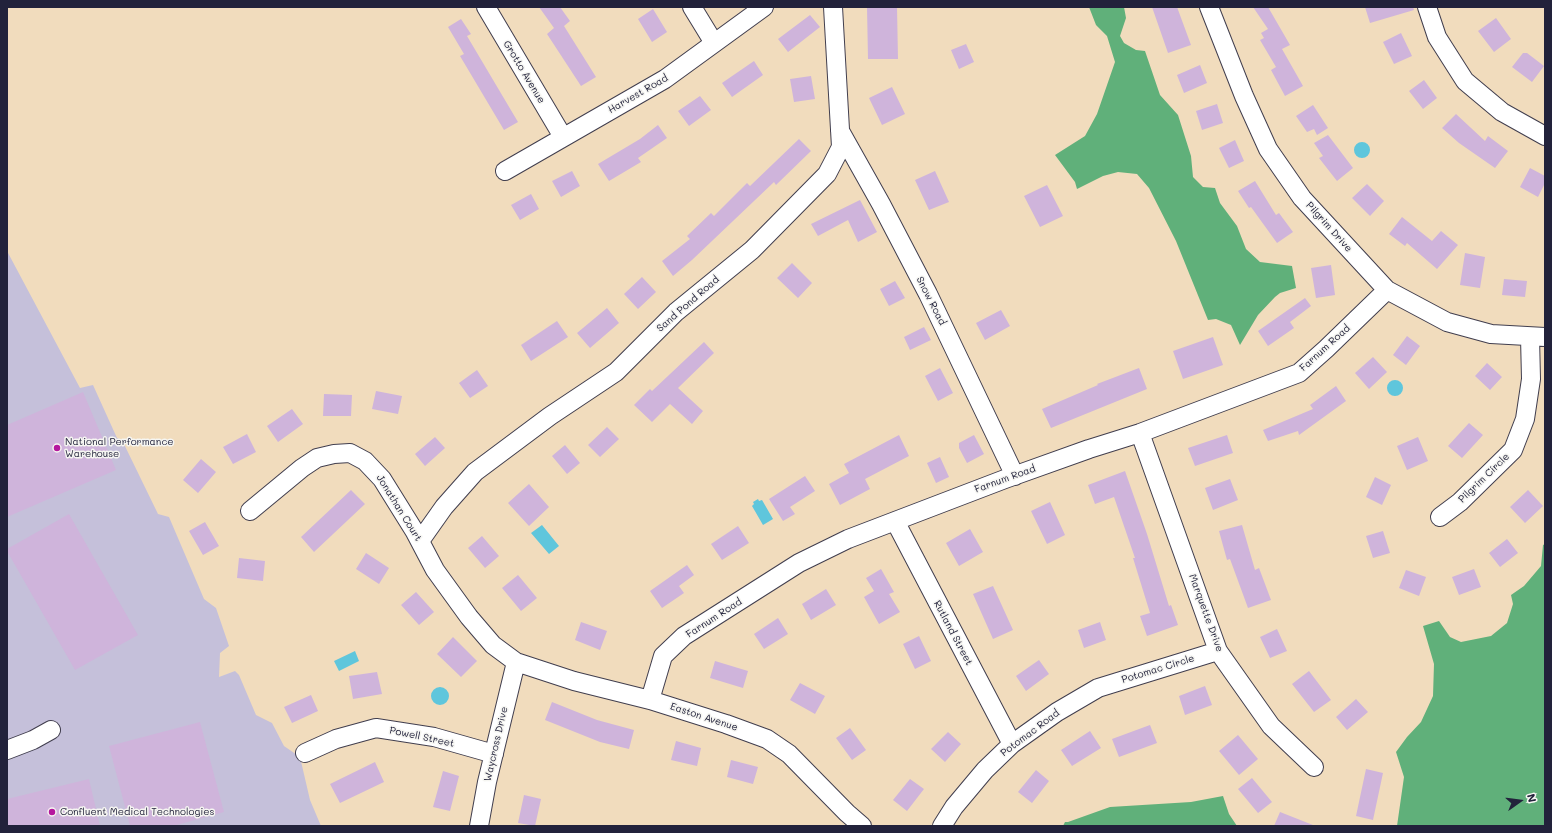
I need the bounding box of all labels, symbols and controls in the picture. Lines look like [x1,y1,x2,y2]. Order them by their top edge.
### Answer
street label: Grotto Avenue [501,39,547,105]
street label: Harvest Road [606,72,670,116]
street label: Pilgrim Drive [1303,200,1355,254]
street label: Sand Pond Road [654,274,722,334]
street label: Snow Road [914,275,948,327]
street label: Farnum Road [1297,322,1353,374]
place label: National Performance Warehouse [65,436,173,460]
marker: National Performance Warehouse [52,443,62,453]
street label: Pilgrim Circle [1456,451,1512,505]
street label: Farnum Road [973,462,1037,496]
street label: Jonathan Court [374,473,424,543]
street label: Marquette Drive [1186,572,1226,654]
street label: Farnum Road [684,596,744,640]
street label: Rutland Street [931,598,975,668]
street label: Potomac Circle [1120,652,1196,686]
street label: Easton Avenue [669,700,739,734]
street label: Waycross Drive [482,705,510,783]
street label: Potomac Road [998,707,1062,759]
street label: Powell Street [388,724,456,750]
north arrow [1500,781,1540,821]
text: N [1524,792,1540,804]
place label: Confluent Medical Technologies [60,806,214,818]
marker: Confluent Medical Technologies [47,807,57,817]

